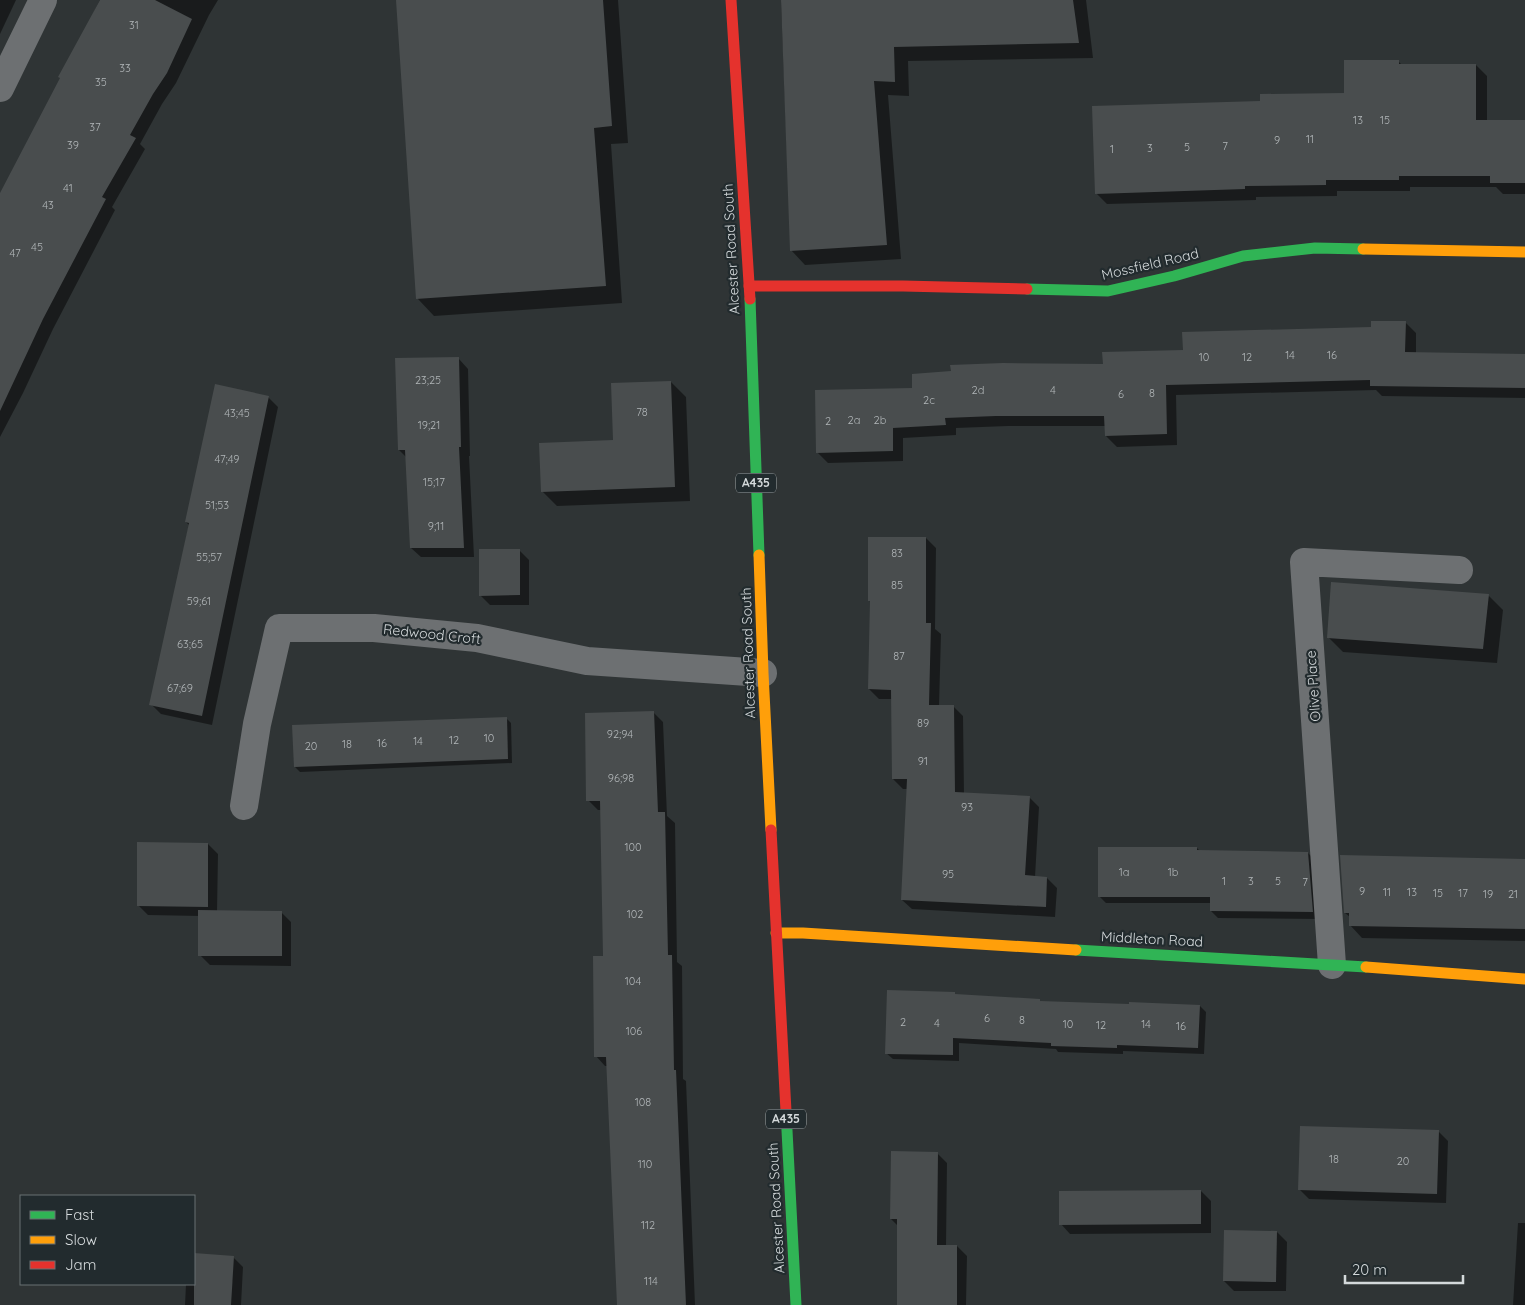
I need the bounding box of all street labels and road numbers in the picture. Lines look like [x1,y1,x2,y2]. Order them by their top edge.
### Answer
street label: Alcester Road South [719,183,743,315]
street label: Mossfield Road [1100,244,1200,284]
road number: A435 [736,473,776,492]
street label: Alcester Road South [737,587,759,719]
street label: Redwood Croft [382,620,482,648]
street label: Olive Place [1302,650,1324,722]
street label: Middleton Road [1100,927,1204,951]
road number: A435 [766,1110,806,1128]
street label: Alcester Road South [764,1142,788,1274]

